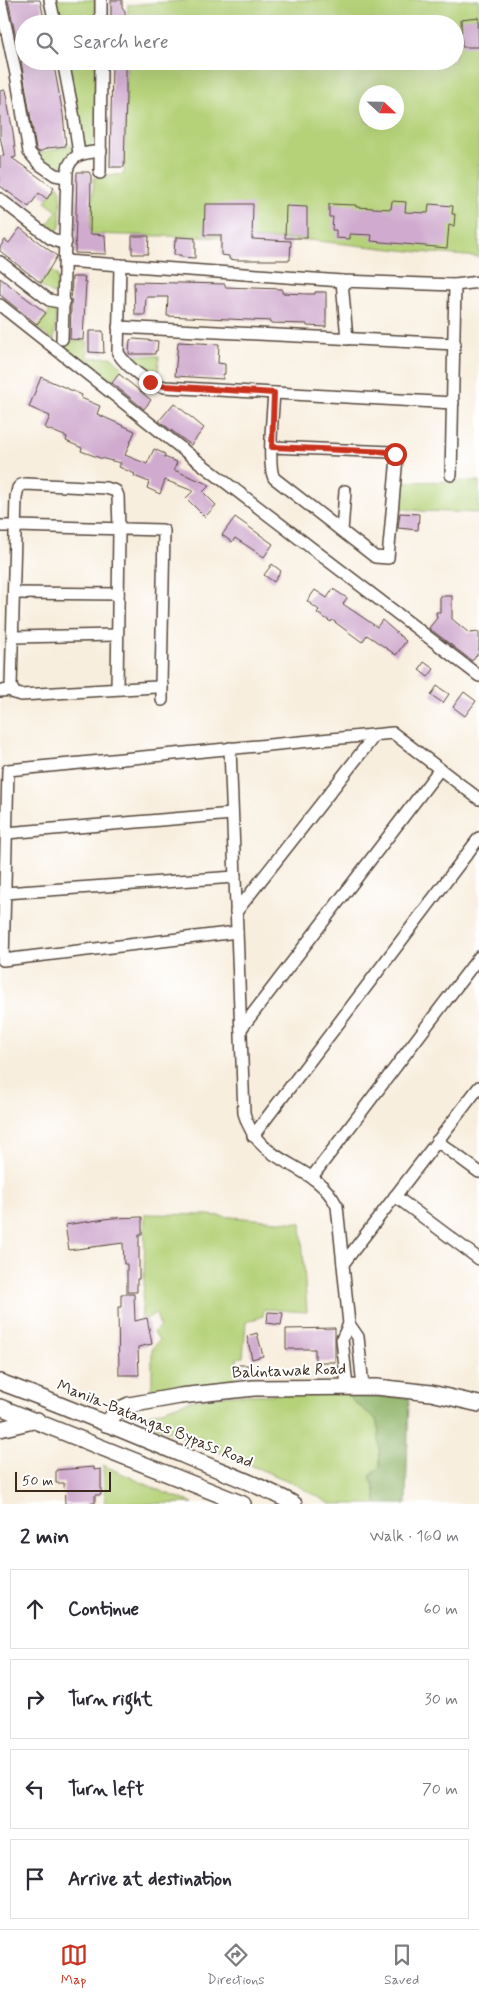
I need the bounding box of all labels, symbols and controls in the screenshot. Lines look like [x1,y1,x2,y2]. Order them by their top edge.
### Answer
search box [15,15,464,70]
icon: search [33,29,61,57]
text: Search here [73,30,169,55]
north arrow [359,85,404,130]
route end [139,371,162,394]
route start [384,443,407,466]
street label: Balintawak Road [232,1359,346,1383]
street label: Manila-Batangas Bypass Road [54,1375,256,1473]
scale bar [15,1469,111,1492]
text: 50 m [22,1472,53,1490]
text: 2 min [20,1523,69,1551]
text: Walk · 160 m [369,1526,459,1547]
icon: ahead [21,1595,49,1623]
text: Continue [68,1597,139,1622]
text: 60 m [424,1599,458,1620]
icon: right [21,1685,49,1713]
text: Turn right [68,1687,152,1712]
text: 30 m [425,1689,458,1710]
icon: left [21,1775,49,1803]
text: Turn left [68,1777,144,1802]
text: 70 m [422,1779,458,1800]
icon: arrive [21,1865,49,1893]
text: Arrive at destination [68,1867,232,1892]
tab: Map [60,1941,88,1989]
tab: Directions [207,1941,265,1989]
tab: Saved [384,1941,419,1989]

